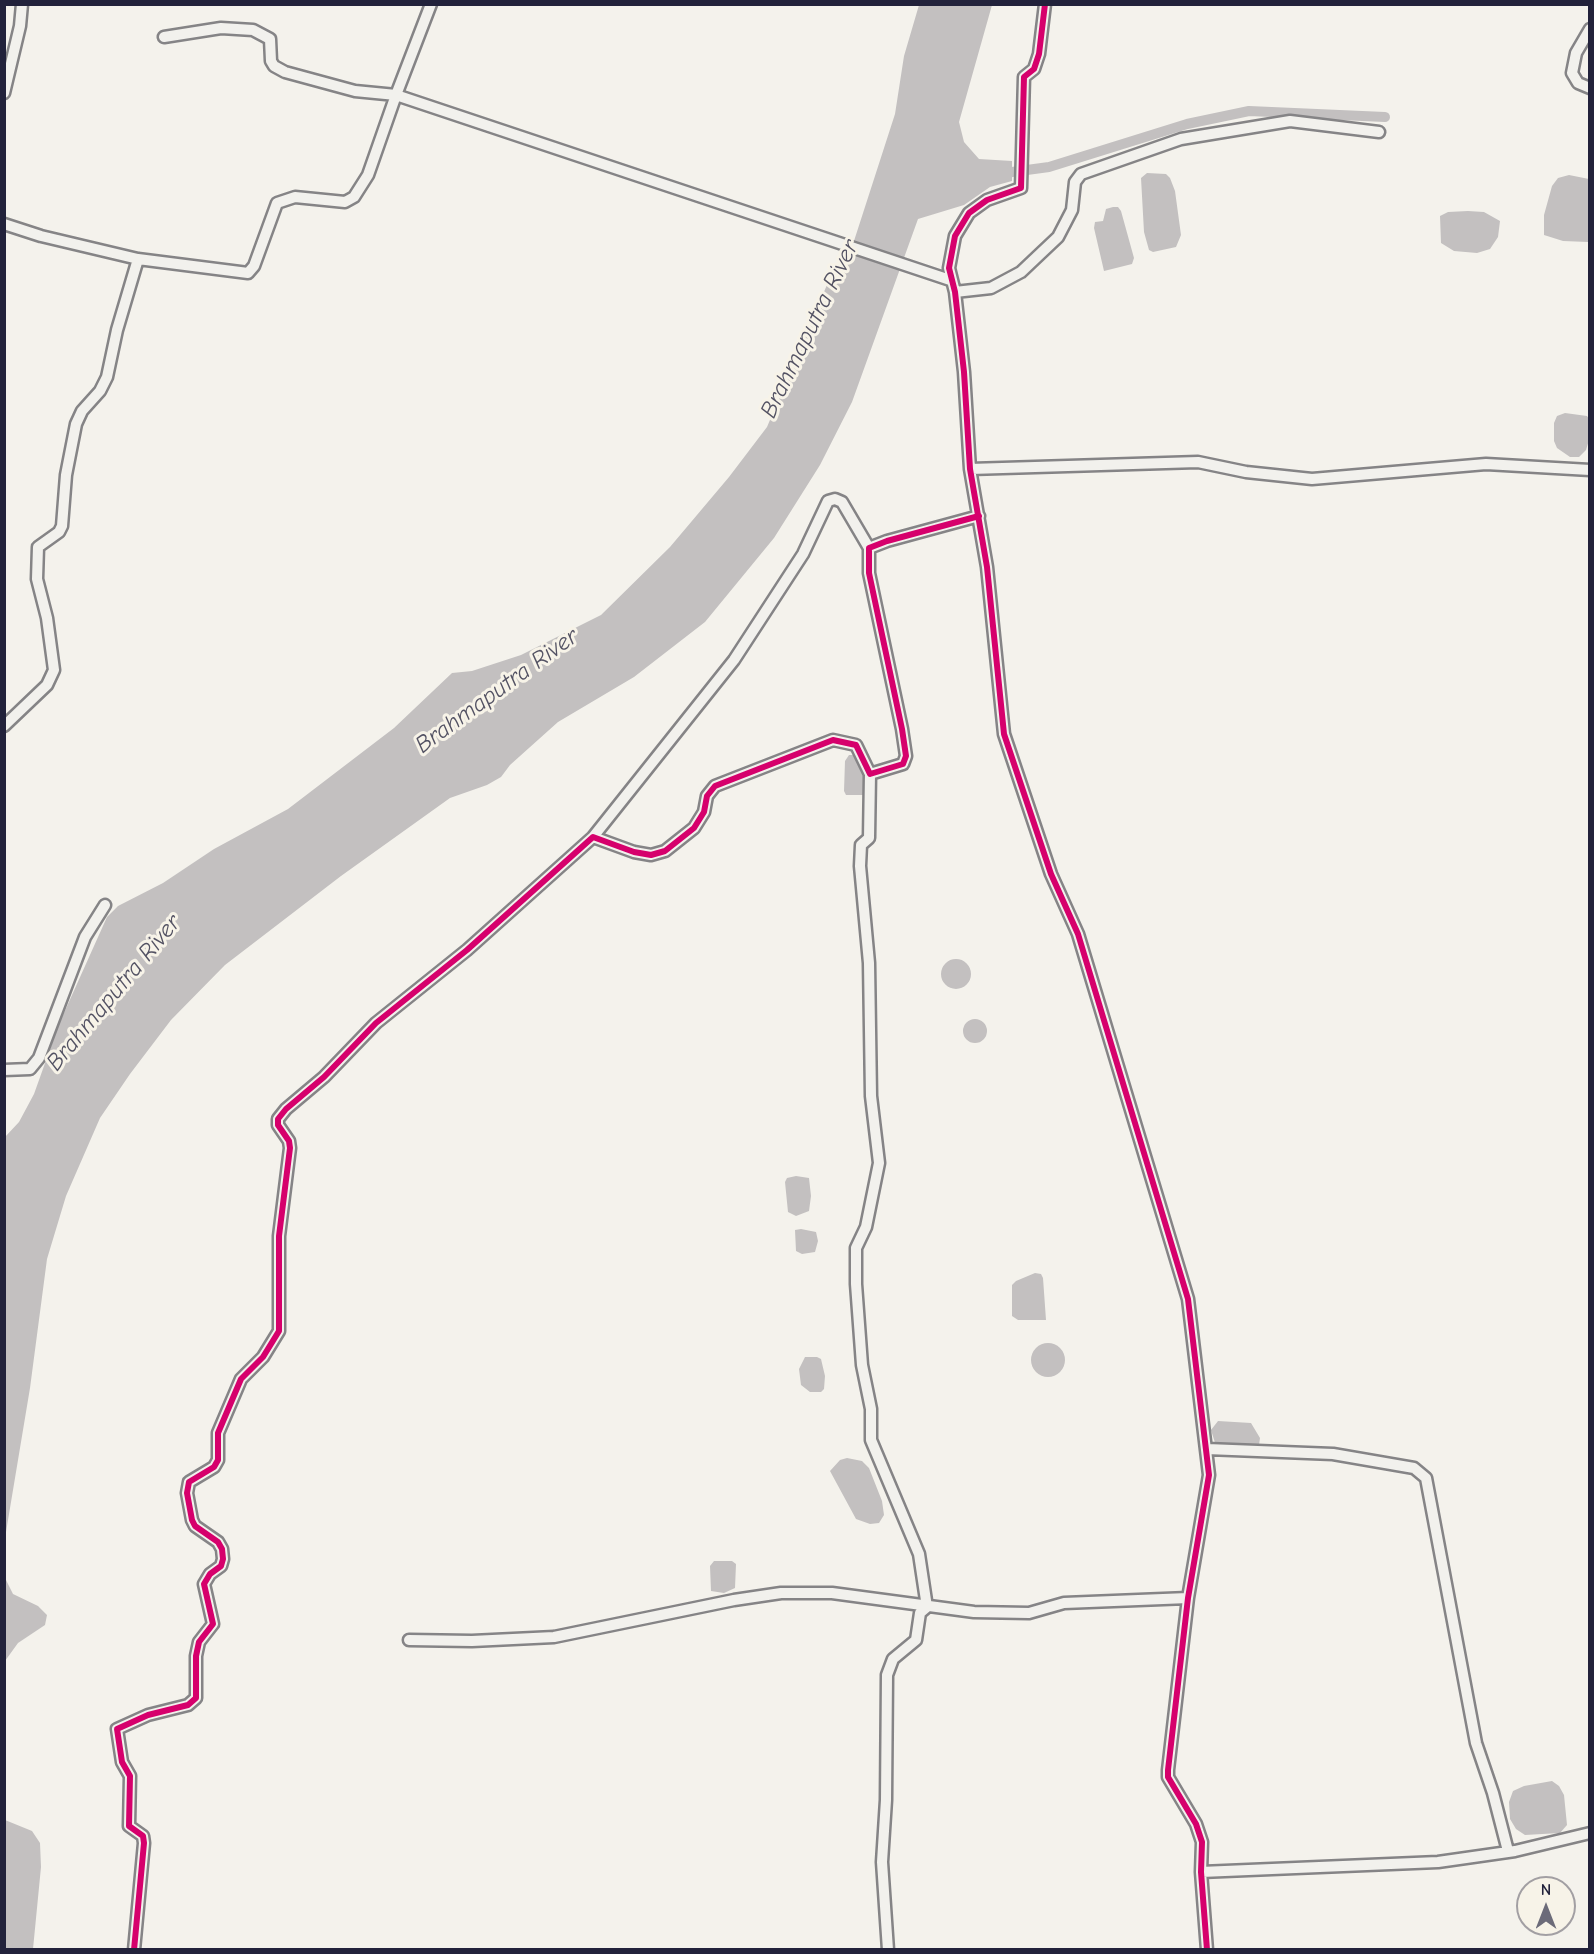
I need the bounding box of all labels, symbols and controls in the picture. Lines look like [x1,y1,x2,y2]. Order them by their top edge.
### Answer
water label: Brahmaputra River [754,235,866,423]
water label: Brahmaputra River [410,622,584,760]
water label: Brahmaputra River [40,909,188,1077]
north arrow [1516,1876,1576,1936]
text: N [1541,1881,1551,1899]

